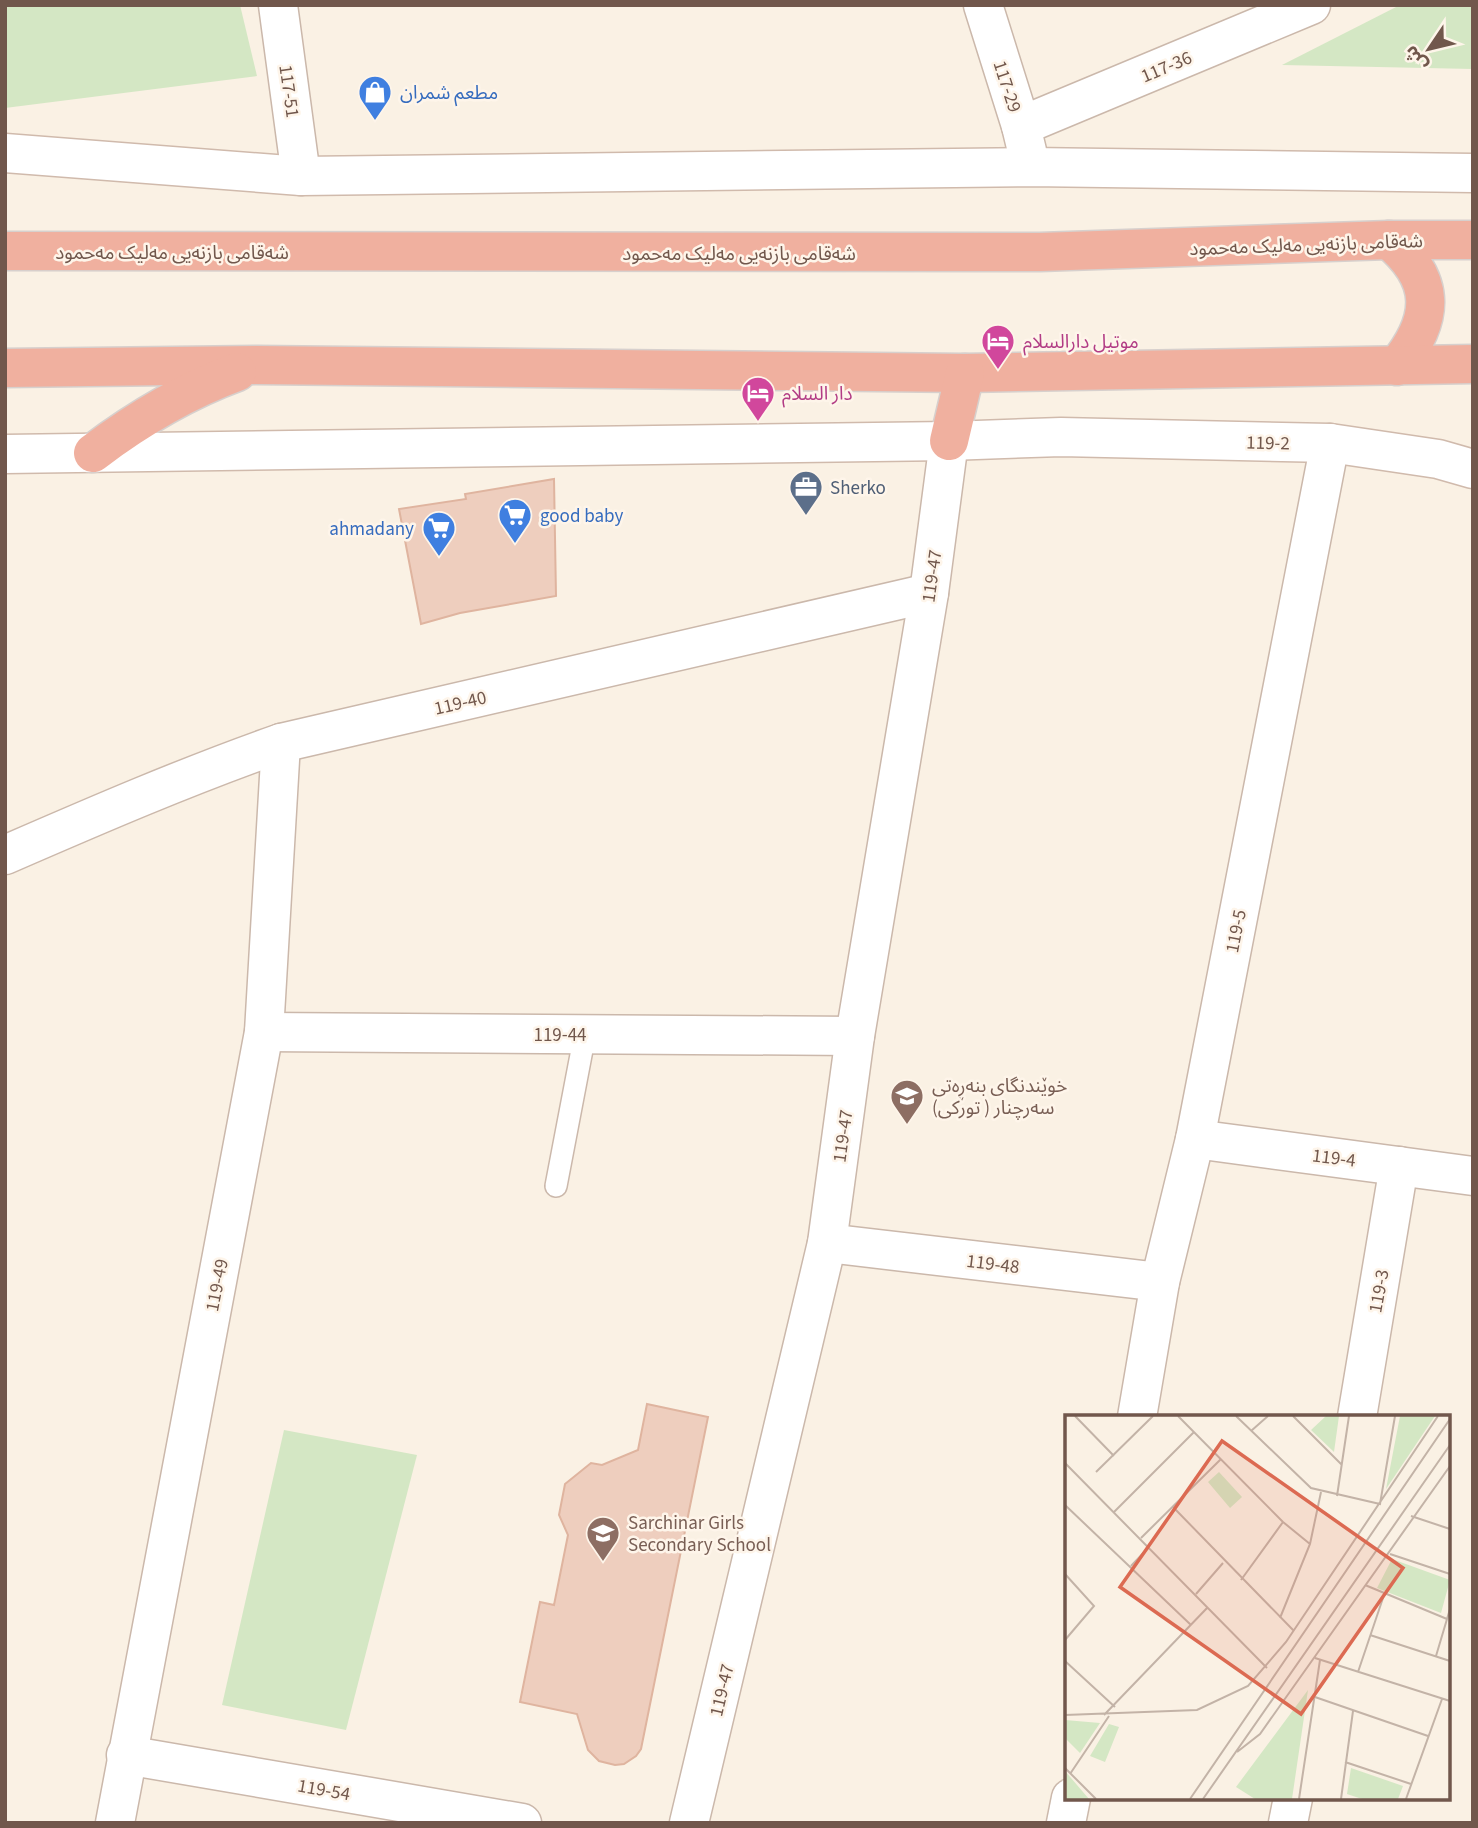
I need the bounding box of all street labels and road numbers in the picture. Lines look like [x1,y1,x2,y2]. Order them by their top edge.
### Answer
street label: 117-36 [1137,45,1196,90]
street label: 117-29 [986,57,1028,116]
street label: 117-51 [271,63,306,119]
street label: شەقامی بازنەیی مەلیک مەحمود [1189,228,1423,263]
street label: شەقامی بازنەیی مەلیک مەحمود [55,240,289,267]
street label: شەقامی بازنەیی مەلیک مەحمود [622,241,856,268]
street label: 119-2 [1246,430,1290,457]
street label: 119-47 [915,548,950,604]
street label: 119-40 [431,684,489,723]
street label: 119-5 [1219,907,1254,955]
street label: 119-44 [533,1022,587,1049]
street label: 119-47 [826,1108,861,1164]
street label: 119-4 [1310,1142,1357,1175]
street label: 119-48 [965,1248,1021,1281]
street label: 119-49 [199,1257,236,1314]
street label: 119-3 [1362,1267,1397,1315]
street label: 119-47 [703,1661,742,1719]
street label: 119-54 [295,1773,352,1808]

